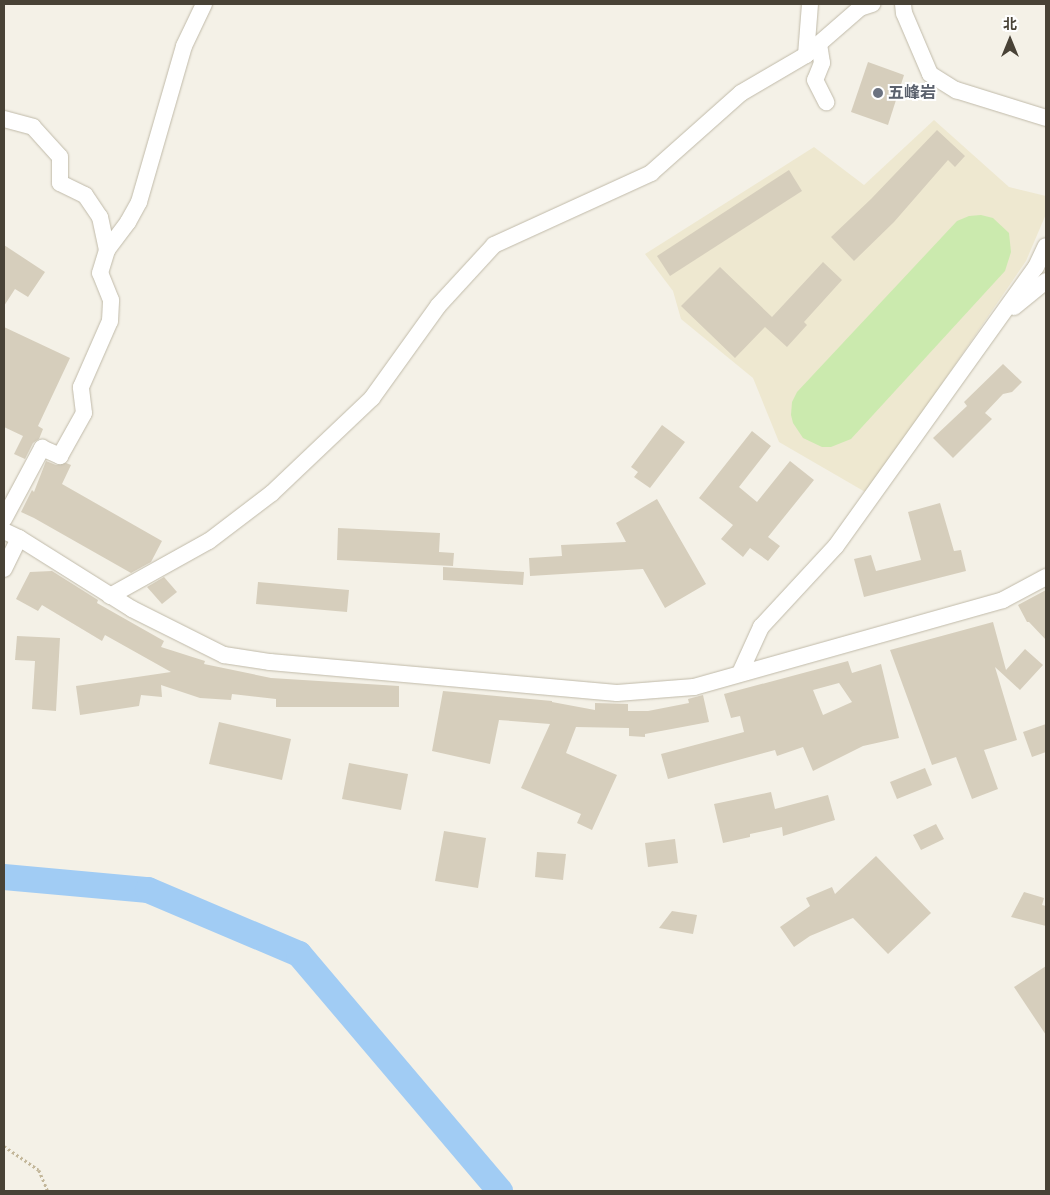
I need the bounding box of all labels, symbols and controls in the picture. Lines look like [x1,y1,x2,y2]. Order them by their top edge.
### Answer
north arrow [985,15,1035,65]
text: 北 [1003,16,1017,33]
place label: 五峰岩 [888,83,936,103]
marker: 五峰岩 [872,87,884,99]

